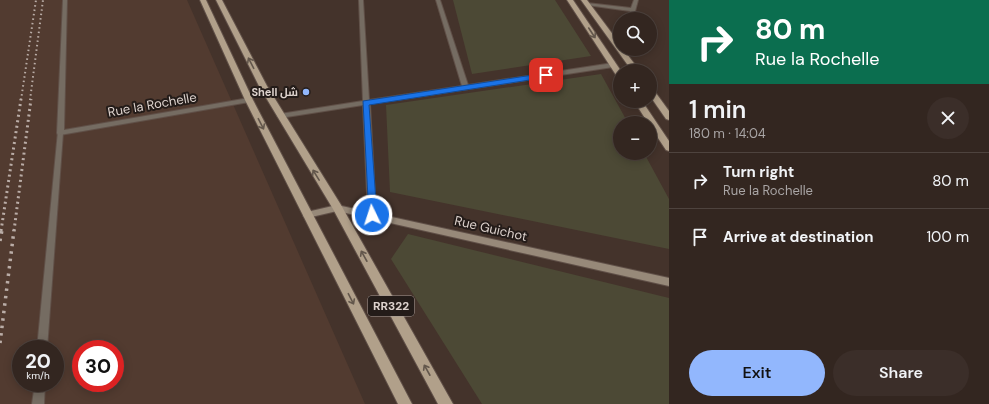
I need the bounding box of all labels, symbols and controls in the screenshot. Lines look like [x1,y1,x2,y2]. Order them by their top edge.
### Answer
text: 80 m [755,11,825,48]
map controls [613,12,657,160]
button: search [613,12,657,56]
icon: right [689,16,741,68]
one-way arrow [587,27,596,38]
text: Rue la Rochelle [755,47,880,71]
one-way arrow [247,57,254,69]
pin [529,58,563,92]
icon: arrive [535,64,557,86]
button: + [613,64,657,108]
place label: Shell شل [251,85,298,99]
marker: Shell شل [301,87,311,97]
street label: Rue la Rochelle [106,88,198,121]
text: 1 min [689,94,746,125]
button: close [927,97,969,139]
button: − [613,116,657,160]
one-way arrow [258,118,265,130]
text: 180 m · 14:04 [689,125,766,142]
text: Turn right [723,162,794,182]
one-way arrow [312,169,320,181]
icon: right [689,170,711,192]
text: 80 m [932,171,969,191]
text: Rue la Rochelle [723,182,813,199]
position arrow [351,194,393,236]
street label: Rue Guichot [453,212,529,245]
icon: arrive [689,226,711,248]
text: Arrive at destination [723,227,874,247]
text: 100 m [926,227,969,247]
one-way arrow [359,250,367,262]
one-way arrow [348,293,355,305]
road number: RR322 [368,296,414,316]
speed limit sign: 30 [72,340,124,392]
text: 20 [25,348,51,374]
button: Exit [689,350,825,396]
button: Share [833,350,969,396]
one-way arrow [422,364,430,376]
text: km/h [26,369,50,382]

